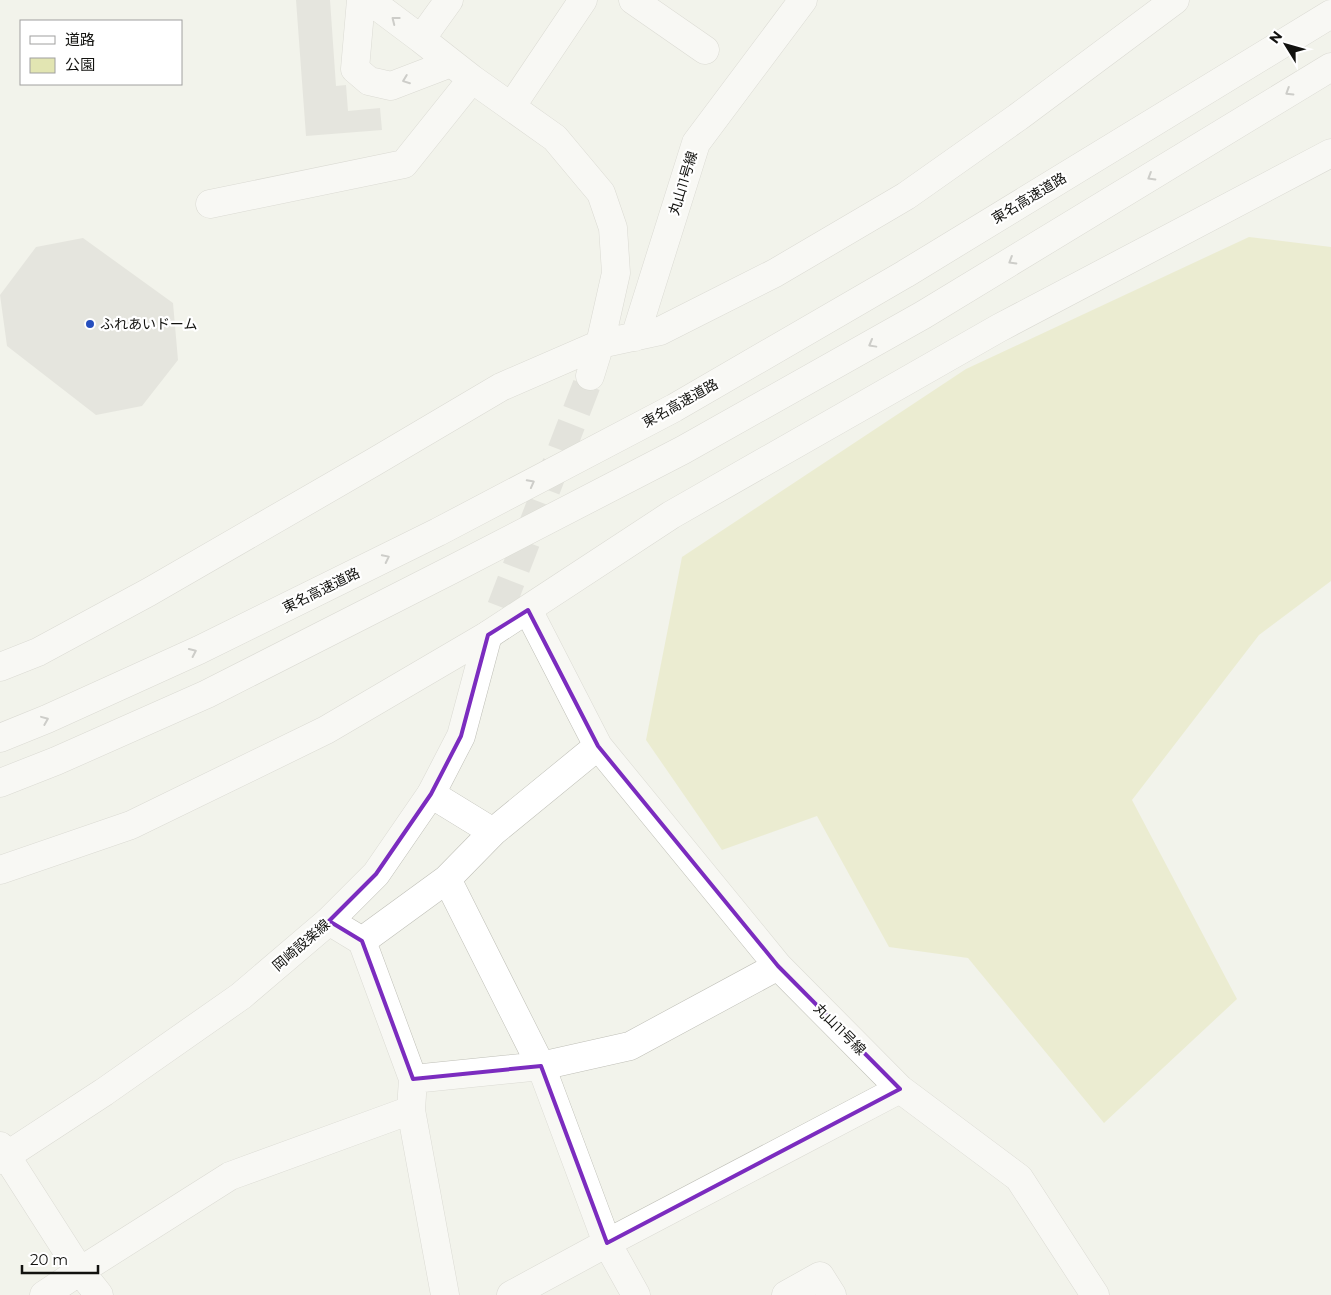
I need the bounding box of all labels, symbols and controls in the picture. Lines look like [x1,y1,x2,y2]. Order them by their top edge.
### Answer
one-way arrow [392,17,401,25]
legend [20,20,182,85]
north arrow [1261,20,1311,70]
text: N [1265,27,1286,47]
text: 道路 [65,30,95,49]
text: 公園 [65,55,95,74]
one-way arrow [402,74,411,85]
one-way arrow [1286,86,1295,96]
street label: 丸山11号線 [665,149,701,217]
street label: 東名高速道路 [988,169,1070,227]
one-way arrow [1147,170,1156,180]
one-way arrow [1008,255,1017,265]
place label: ふれあいドーム [100,315,198,333]
marker: ふれあいドーム [84,318,96,330]
one-way arrow [868,338,877,348]
street label: 東名高速道路 [639,375,721,431]
one-way arrow [525,479,534,489]
one-way arrow [381,554,390,564]
street label: 東名高速道路 [279,563,363,617]
one-way arrow [188,648,197,659]
one-way arrow [40,715,49,726]
street label: 岡崎設楽線 [269,915,333,975]
street label: 丸山11号線 [810,999,870,1059]
scale bar [22,1242,99,1274]
text: 20 m [30,1250,68,1269]

